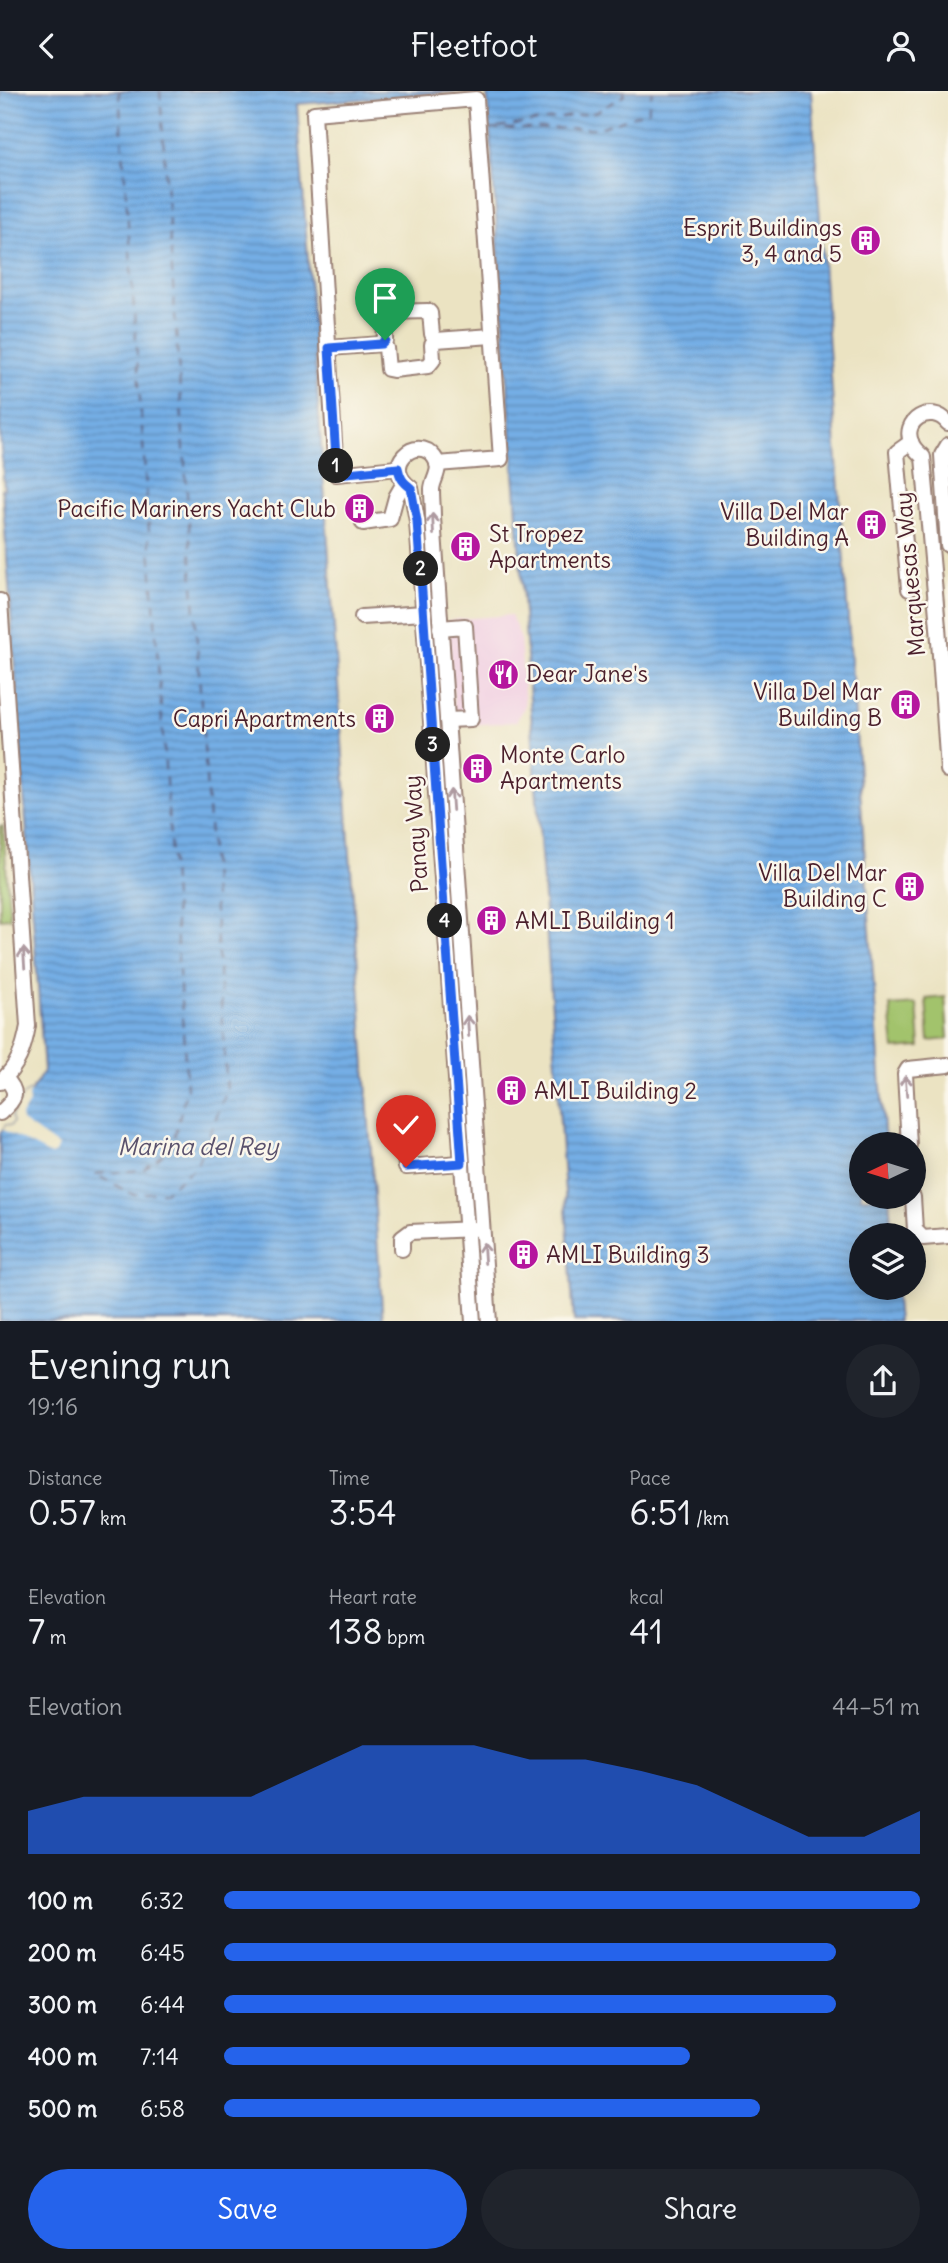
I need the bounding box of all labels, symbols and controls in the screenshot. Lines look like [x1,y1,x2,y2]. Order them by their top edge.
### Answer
text: Fleetfoot [410,25,538,66]
icon: back [28,27,66,65]
icon: person [882,27,920,65]
place label: Esprit Buildings 3, 4 and 5 [683,213,842,268]
building icon: Esprit Buildings 3, 4 and 5 [848,224,882,258]
pin [355,268,415,340]
icon: arrive [366,279,404,317]
pin: 1 [318,449,354,483]
text: 1 [332,453,339,477]
street label: Marquesas Way [888,491,931,657]
building icon: Pacific Mariners Yacht Club [342,492,376,526]
place label: Pacific Mariners Yacht Club [57,494,336,523]
place label: Villa Del Mar Building A [720,497,850,552]
building icon: Villa Del Mar Building A [855,508,889,542]
one-way arrow [427,512,440,535]
place label: St Tropez Apartments [489,519,611,574]
building icon: St Tropez Apartments [449,530,483,564]
pin: 2 [404,552,438,587]
text: 2 [415,556,426,580]
restaurant icon: Dear Jane's [486,657,520,691]
place label: Dear Jane's [526,659,648,688]
place label: Villa Del Mar Building B [753,677,883,732]
building icon: Villa Del Mar Building B [888,688,922,722]
building icon: Capri Apartments [362,702,396,736]
place label: Capri Apartments [173,704,356,733]
pin: 3 [416,727,450,763]
text: 3 [427,732,438,756]
place label: Monte Carlo Apartments [500,740,625,795]
building icon: Monte Carlo Apartments [460,751,494,785]
street label: Panay Way [397,774,434,894]
one-way arrow [445,789,458,811]
place label: Villa Del Mar Building C [758,858,888,913]
building icon: Villa Del Mar Building C [893,869,927,903]
pin: 4 [428,903,462,939]
building icon: AMLI Building 1 [475,904,509,938]
place label: AMLI Building 1 [515,906,675,935]
text: 4 [439,908,450,932]
one-way arrow [17,947,30,970]
one-way arrow [461,1016,474,1038]
building icon: AMLI Building 2 [494,1074,528,1108]
one-way arrow [899,1075,912,1098]
place label: AMLI Building 2 [534,1076,697,1105]
pin [376,1095,436,1167]
icon: check [387,1106,425,1144]
water label: Marina del Rey [118,1131,281,1161]
north arrow [849,1132,926,1209]
map controls [849,1132,926,1300]
button: layers [849,1223,926,1300]
building icon: AMLI Building 3 [506,1238,540,1272]
place label: AMLI Building 3 [546,1240,710,1269]
one-way arrow [477,1243,490,1265]
text: Evening run [28,1342,231,1389]
button: share [846,1344,920,1418]
text: 19:16 [28,1392,78,1421]
text: Distance [28,1466,102,1490]
text: Time [329,1466,370,1490]
text: Pace [629,1466,671,1490]
text: 0.57 [28,1490,96,1534]
text: 3:54 [329,1490,397,1534]
text: 6:51 [629,1490,691,1534]
text: km [96,1506,126,1530]
text: /km [691,1506,729,1530]
text: Elevation [28,1585,106,1609]
text: Heart rate [329,1585,417,1609]
text: kcal [629,1585,664,1609]
text: 7 [28,1609,45,1653]
text: 138 [329,1609,383,1653]
text: 41 [629,1609,663,1653]
text: m [45,1625,66,1649]
text: bpm [383,1625,425,1649]
text: Elevation [28,1692,122,1721]
text: 44–51 m [832,1692,920,1721]
text: 100 m [28,1886,93,1915]
text: 6:32 [140,1886,184,1915]
text: 200 m [28,1938,97,1967]
text: 6:45 [140,1938,185,1967]
text: 300 m [28,1990,97,2019]
text: 6:44 [140,1990,185,2019]
text: 400 m [28,2042,97,2071]
text: 7:14 [140,2042,179,2071]
text: 500 m [28,2094,97,2123]
text: 6:58 [140,2094,185,2123]
button: Save [28,2169,467,2249]
button: Share [481,2169,920,2249]

